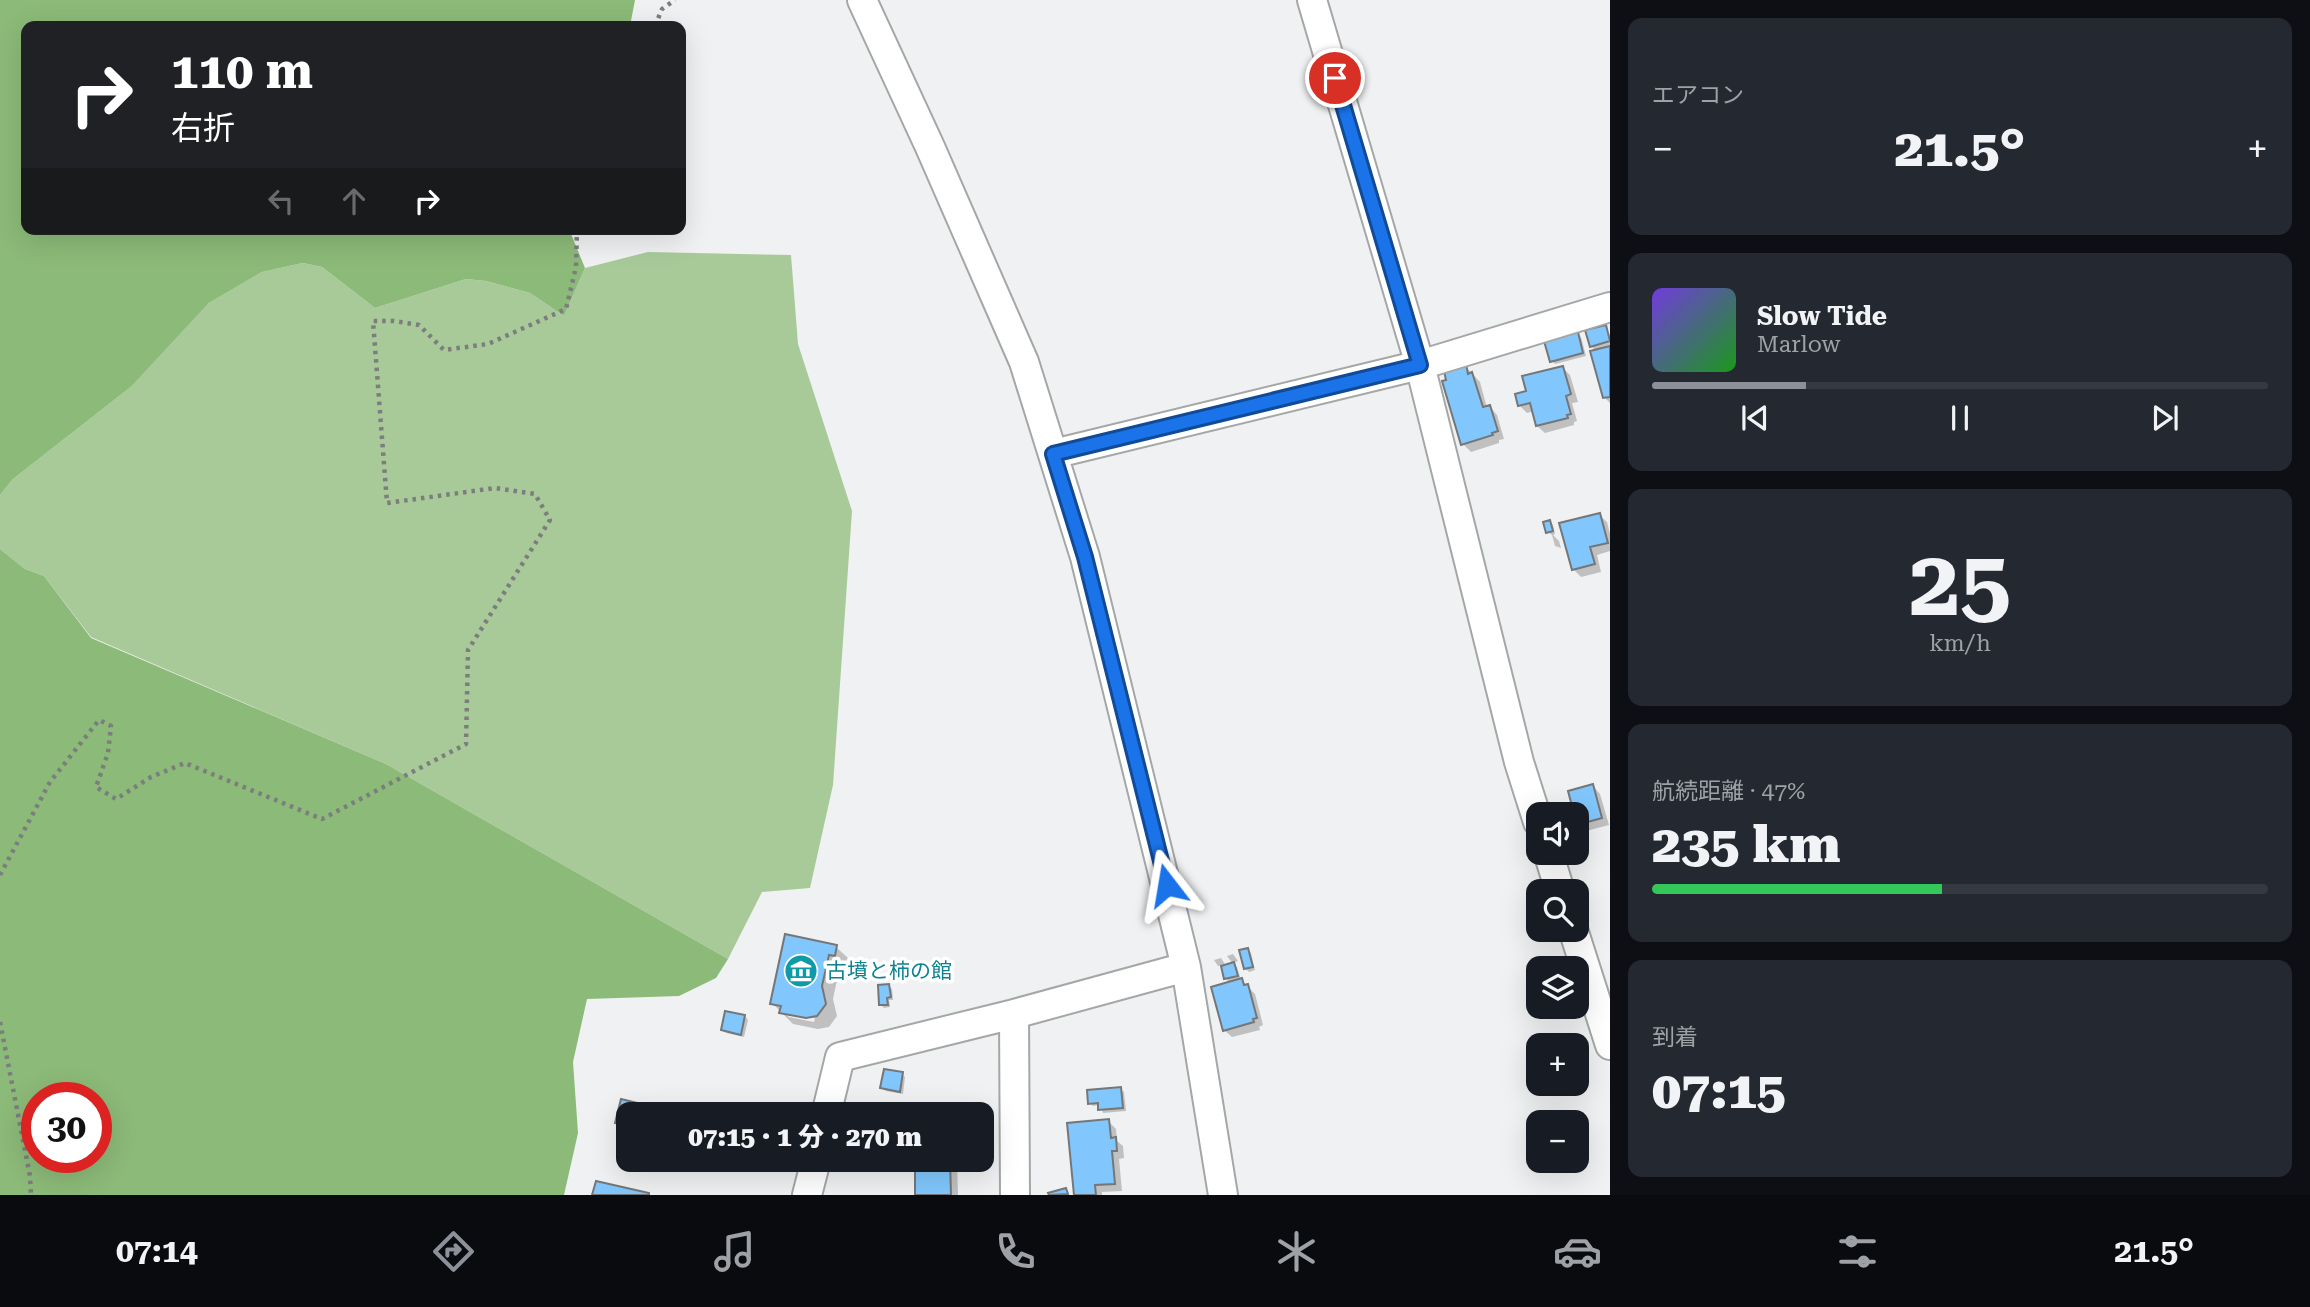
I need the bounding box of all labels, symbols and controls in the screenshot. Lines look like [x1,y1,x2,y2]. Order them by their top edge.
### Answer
text: 110 m [171,43,313,100]
pin [1305,48,1365,108]
icon: right [56,49,147,140]
icon: arrive [1316,59,1354,97]
text: エアコン [1652,82,1744,109]
text: 右折 [171,109,235,147]
text: 21.5° [1895,118,2025,179]
text: − [1652,127,1673,171]
text: + [2247,127,2268,171]
icon: left [262,182,300,220]
icon: ahead [335,182,373,220]
icon: right [408,182,446,220]
text: Slow Tide [1757,301,1887,331]
text: Marlow [1757,331,1840,358]
icon: previous [1736,399,1774,437]
icon: pause [1941,399,1979,437]
icon: next [2146,399,2184,437]
text: 25 [1909,531,2011,637]
text: km/h [1929,630,1991,657]
text: 航続距離 · 47% [1652,778,1805,805]
map controls [1526,802,1589,1173]
button: sound [1526,802,1589,865]
text: 235 km [1652,814,1840,875]
position arrow [1130,848,1204,922]
button: search [1526,879,1589,942]
museum icon: 古墳と柿の館 [782,952,820,990]
button: layers [1526,956,1589,1019]
place label: 古墳と柿の館 [826,959,952,983]
text: 到着 [1652,1024,1698,1051]
button: + [1526,1033,1589,1096]
text: 07:15 [1652,1060,1786,1121]
speed limit sign: 30 [21,1082,112,1173]
button: − [1526,1110,1589,1173]
text: 07:15 · 1 分 · 270 m [688,1122,922,1152]
icon: directions [429,1227,478,1276]
icon: music [710,1227,759,1276]
icon: phone [991,1227,1040,1276]
icon: climate [1272,1227,1321,1276]
icon: car [1553,1227,1602,1276]
icon: filters [1833,1227,1882,1276]
text: 07:14 [116,1232,198,1270]
text: 21.5° [2114,1232,2194,1270]

